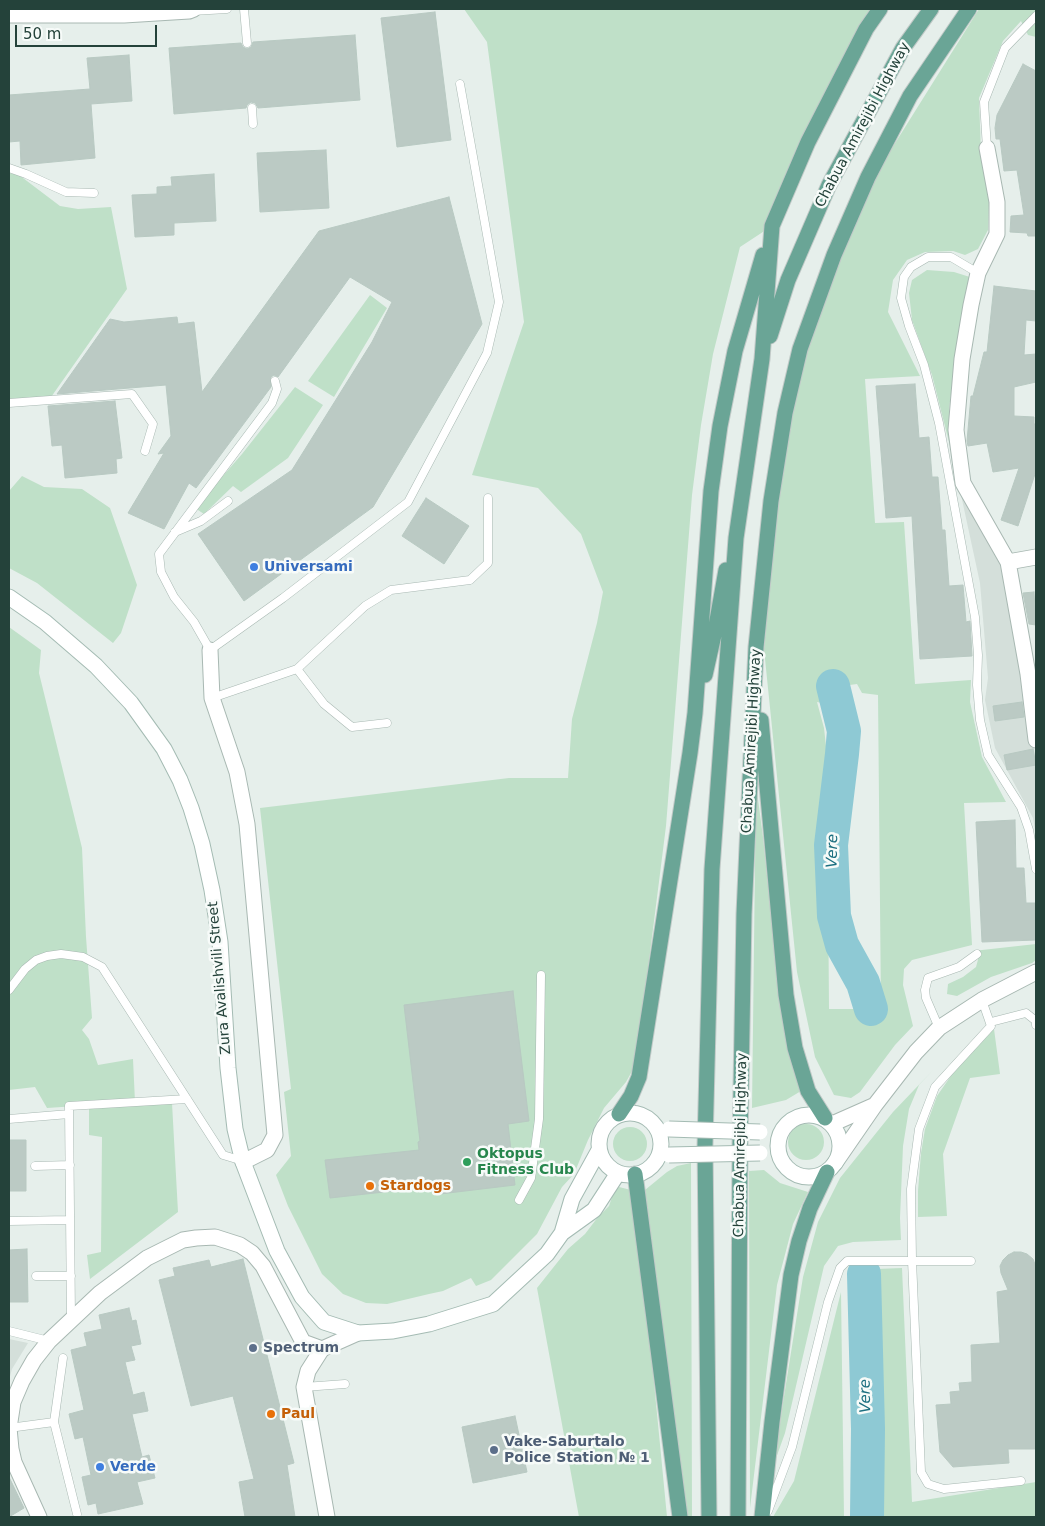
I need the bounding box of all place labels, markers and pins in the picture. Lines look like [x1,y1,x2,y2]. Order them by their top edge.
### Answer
place label: Universami [264,559,353,575]
marker: Universami [248,561,260,573]
place label: Oktopus Fitness Club [477,1146,574,1178]
marker: Oktopus Fitness Club [461,1156,473,1168]
place label: Stardogs [380,1178,451,1194]
marker: Stardogs [364,1180,376,1192]
place label: Spectrum [263,1340,339,1356]
marker: Spectrum [247,1342,259,1354]
place label: Paul [281,1406,315,1422]
marker: Paul [265,1408,277,1420]
place label: Vake-Saburtalo Police Station № 1 [504,1434,650,1466]
marker: Vake-Saburtalo Police Station № 1 [488,1444,500,1456]
place label: Verde [110,1459,156,1475]
marker: Verde [94,1461,106,1473]

